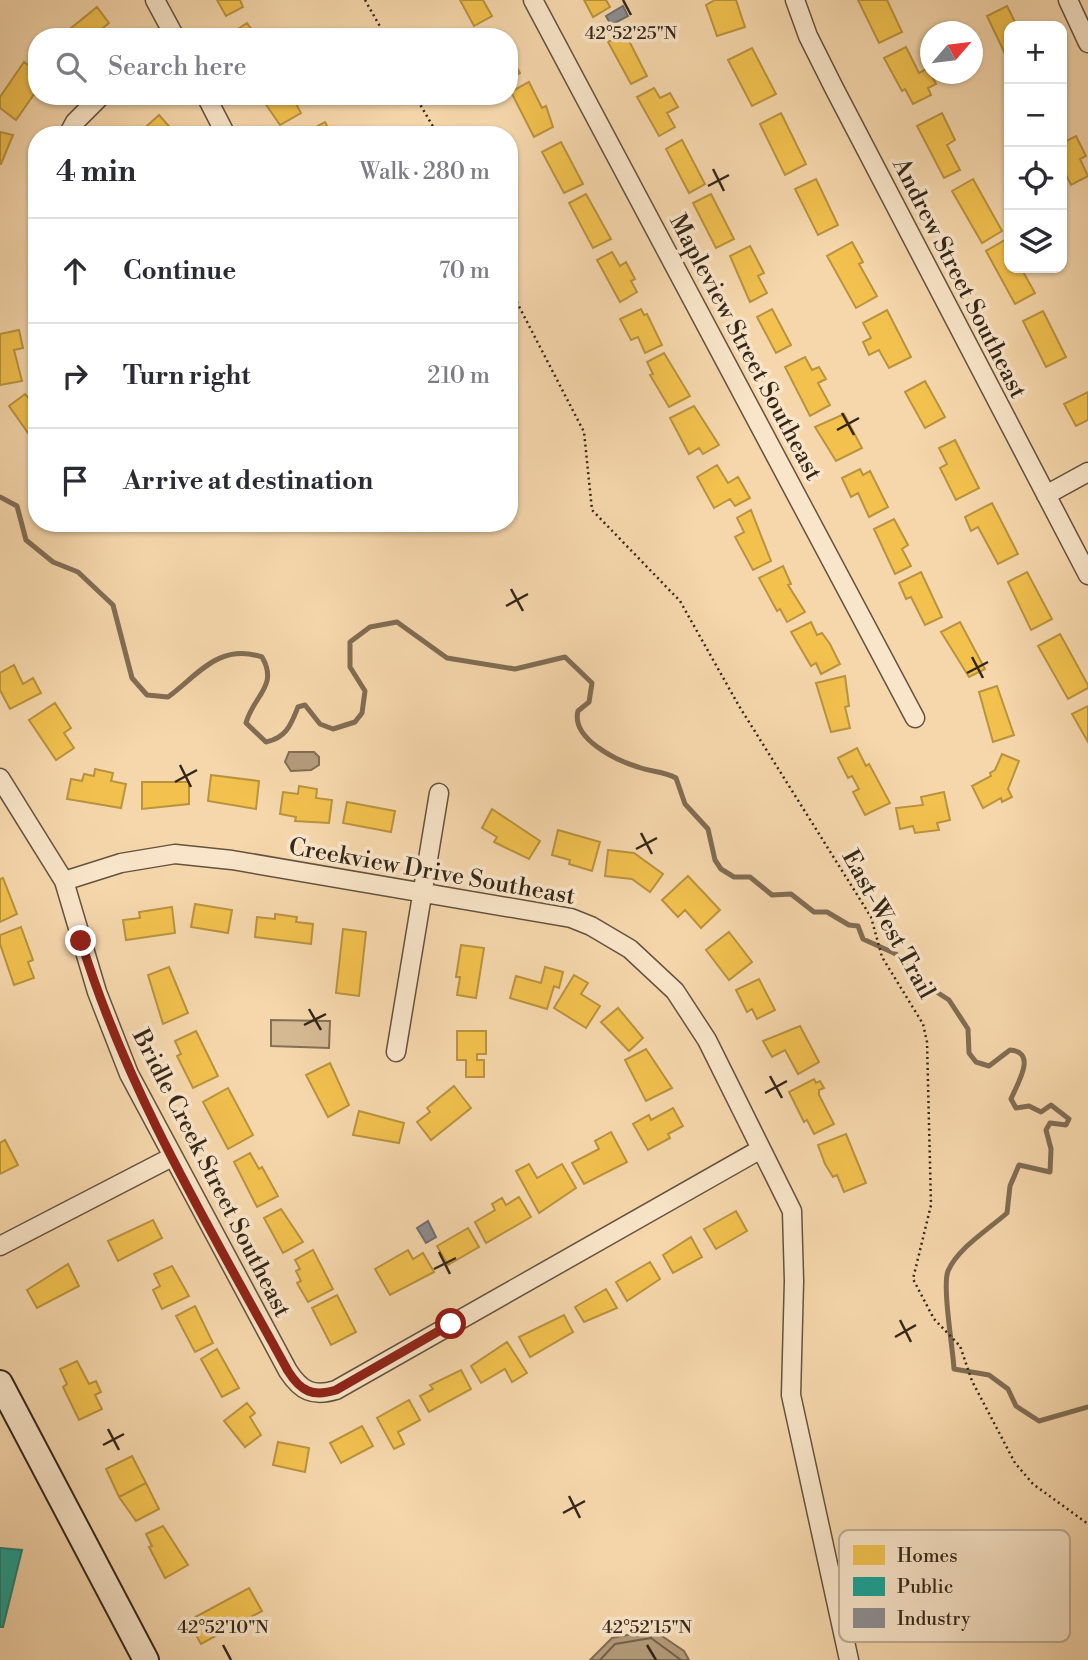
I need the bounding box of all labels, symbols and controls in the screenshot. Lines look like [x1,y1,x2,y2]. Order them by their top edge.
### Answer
north arrow [920,21,983,84]
map controls [1004,21,1067,273]
button: + [1004,21,1067,84]
text: 42°52'25"N [585,22,678,45]
search box [28,28,518,105]
icon: search [52,48,90,86]
text: Search here [108,51,247,83]
button: − [1004,84,1067,147]
button: locate [1004,147,1067,210]
street label: Andrew Street Southeast [885,152,1033,404]
text: 4 min [56,153,136,191]
text: Walk · 280 m [360,158,490,186]
street label: Mapleview Street Southeast [662,209,828,486]
button: layers [1004,210,1067,273]
icon: ahead [56,252,94,290]
text: Continue [123,255,236,287]
text: 70 m [439,257,490,285]
icon: right [56,357,94,395]
text: Turn right [123,360,251,392]
text: 210 m [427,362,490,390]
icon: arrive [56,462,94,500]
text: Arrive at destination [123,465,373,497]
street label: Creekview Drive Southeast [286,832,578,912]
street label: East-West Trail [835,845,941,1004]
route end [65,925,96,956]
street label: Bridle Creek Street Southeast [125,1023,297,1323]
route start [435,1308,466,1339]
legend [839,1530,1070,1642]
text: Homes [897,1544,957,1568]
text: Public [897,1575,953,1599]
text: Industry [897,1607,971,1631]
text: 42°52'10"N [177,1616,269,1639]
text: 42°52'15"N [602,1616,693,1639]

